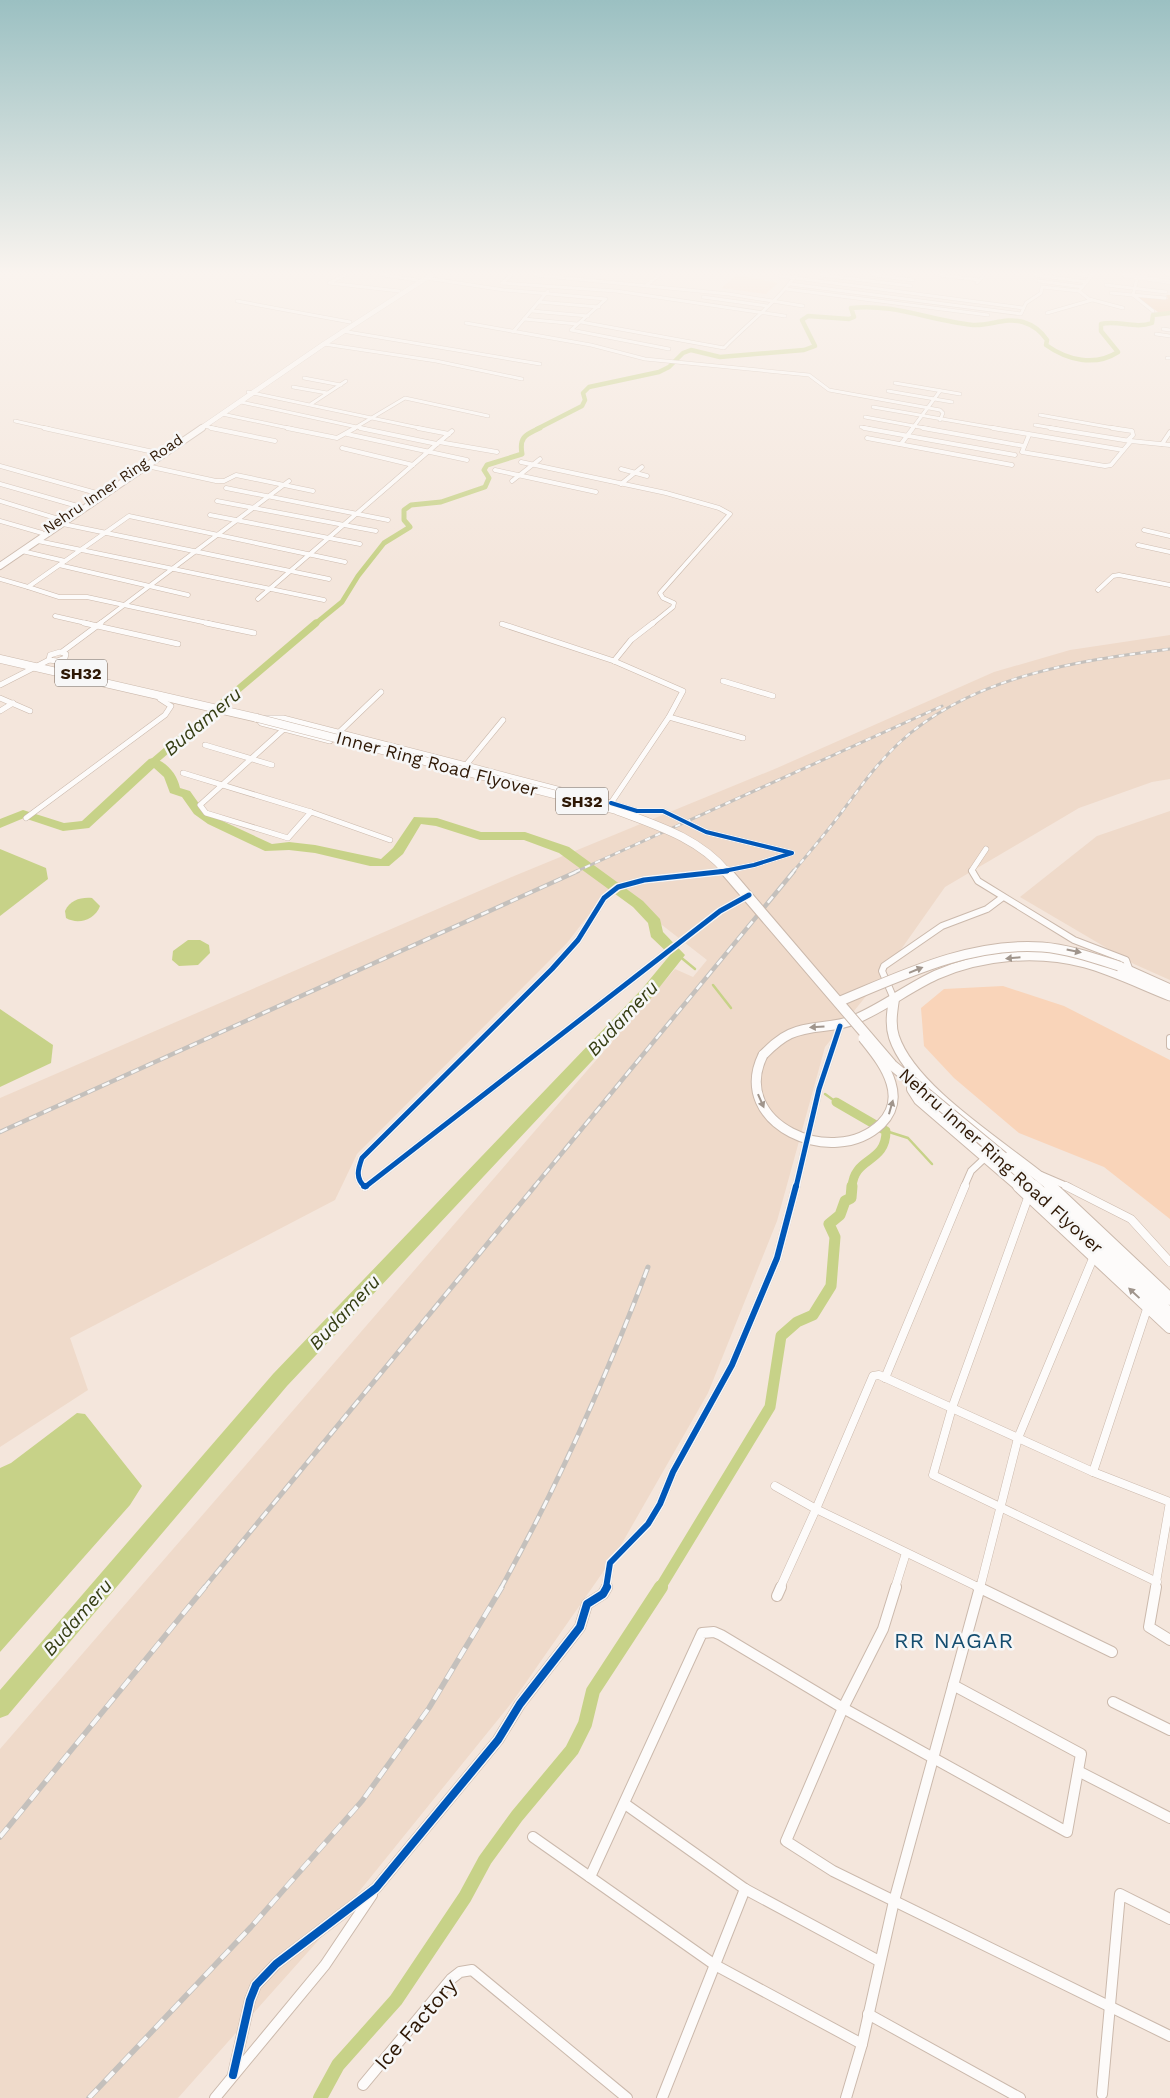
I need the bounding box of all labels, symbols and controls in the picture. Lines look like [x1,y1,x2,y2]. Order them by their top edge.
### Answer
street label: Nehru Inner Ring Road [40,430,186,538]
road number: SH32 [55,660,107,686]
water label: Budameru [159,682,246,760]
street label: Inner Ring Road Flyover [334,726,540,801]
road number: SH32 [556,788,608,814]
one-way arrow [1066,947,1081,955]
one-way arrow [1005,954,1021,962]
one-way arrow [908,966,923,974]
water label: Budameru [582,976,663,1061]
one-way arrow [808,1024,824,1032]
street label: Nehru Inner Ring Road Flyover [895,1064,1108,1258]
one-way arrow [757,1094,765,1108]
one-way arrow [887,1100,895,1115]
water label: Budameru [304,1270,385,1355]
one-way arrow [1129,1287,1141,1299]
water label: Budameru [38,1574,117,1660]
district label: RR NAGAR [894,1628,1014,1653]
street label: Ice Factory [369,1973,462,2075]

